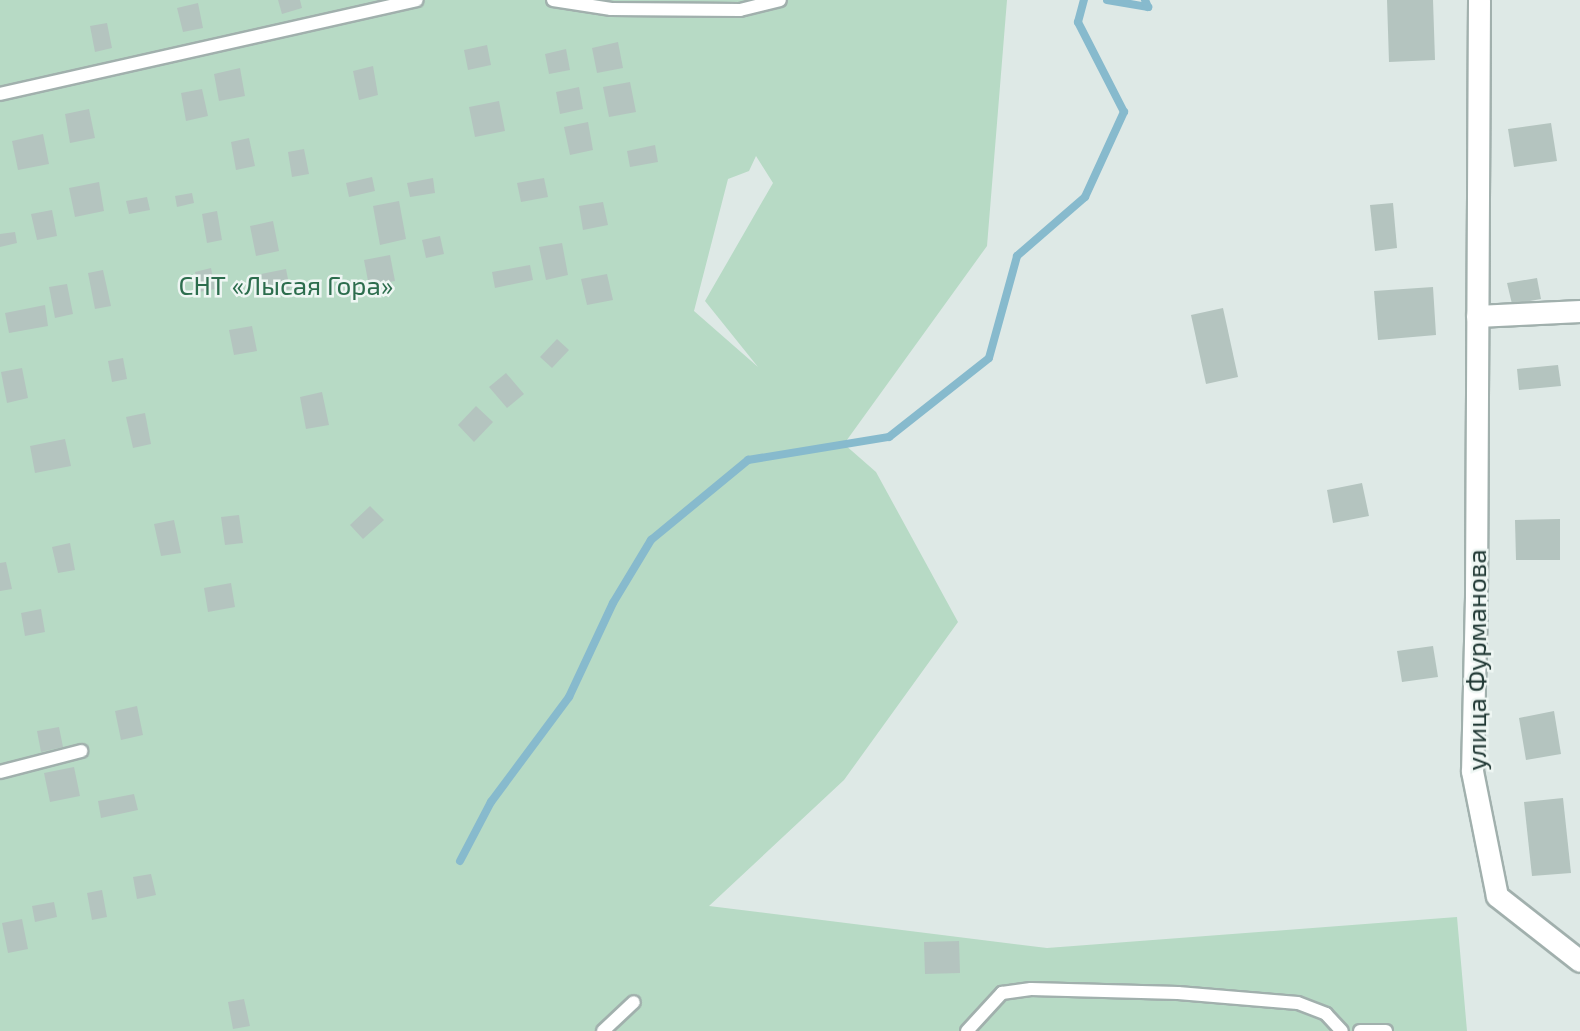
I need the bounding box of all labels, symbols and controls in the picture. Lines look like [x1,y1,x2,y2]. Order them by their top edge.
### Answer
park label: СНТ «Лысая Гора» [179,269,393,301]
street label: улица Фурманова [1460,549,1492,771]

